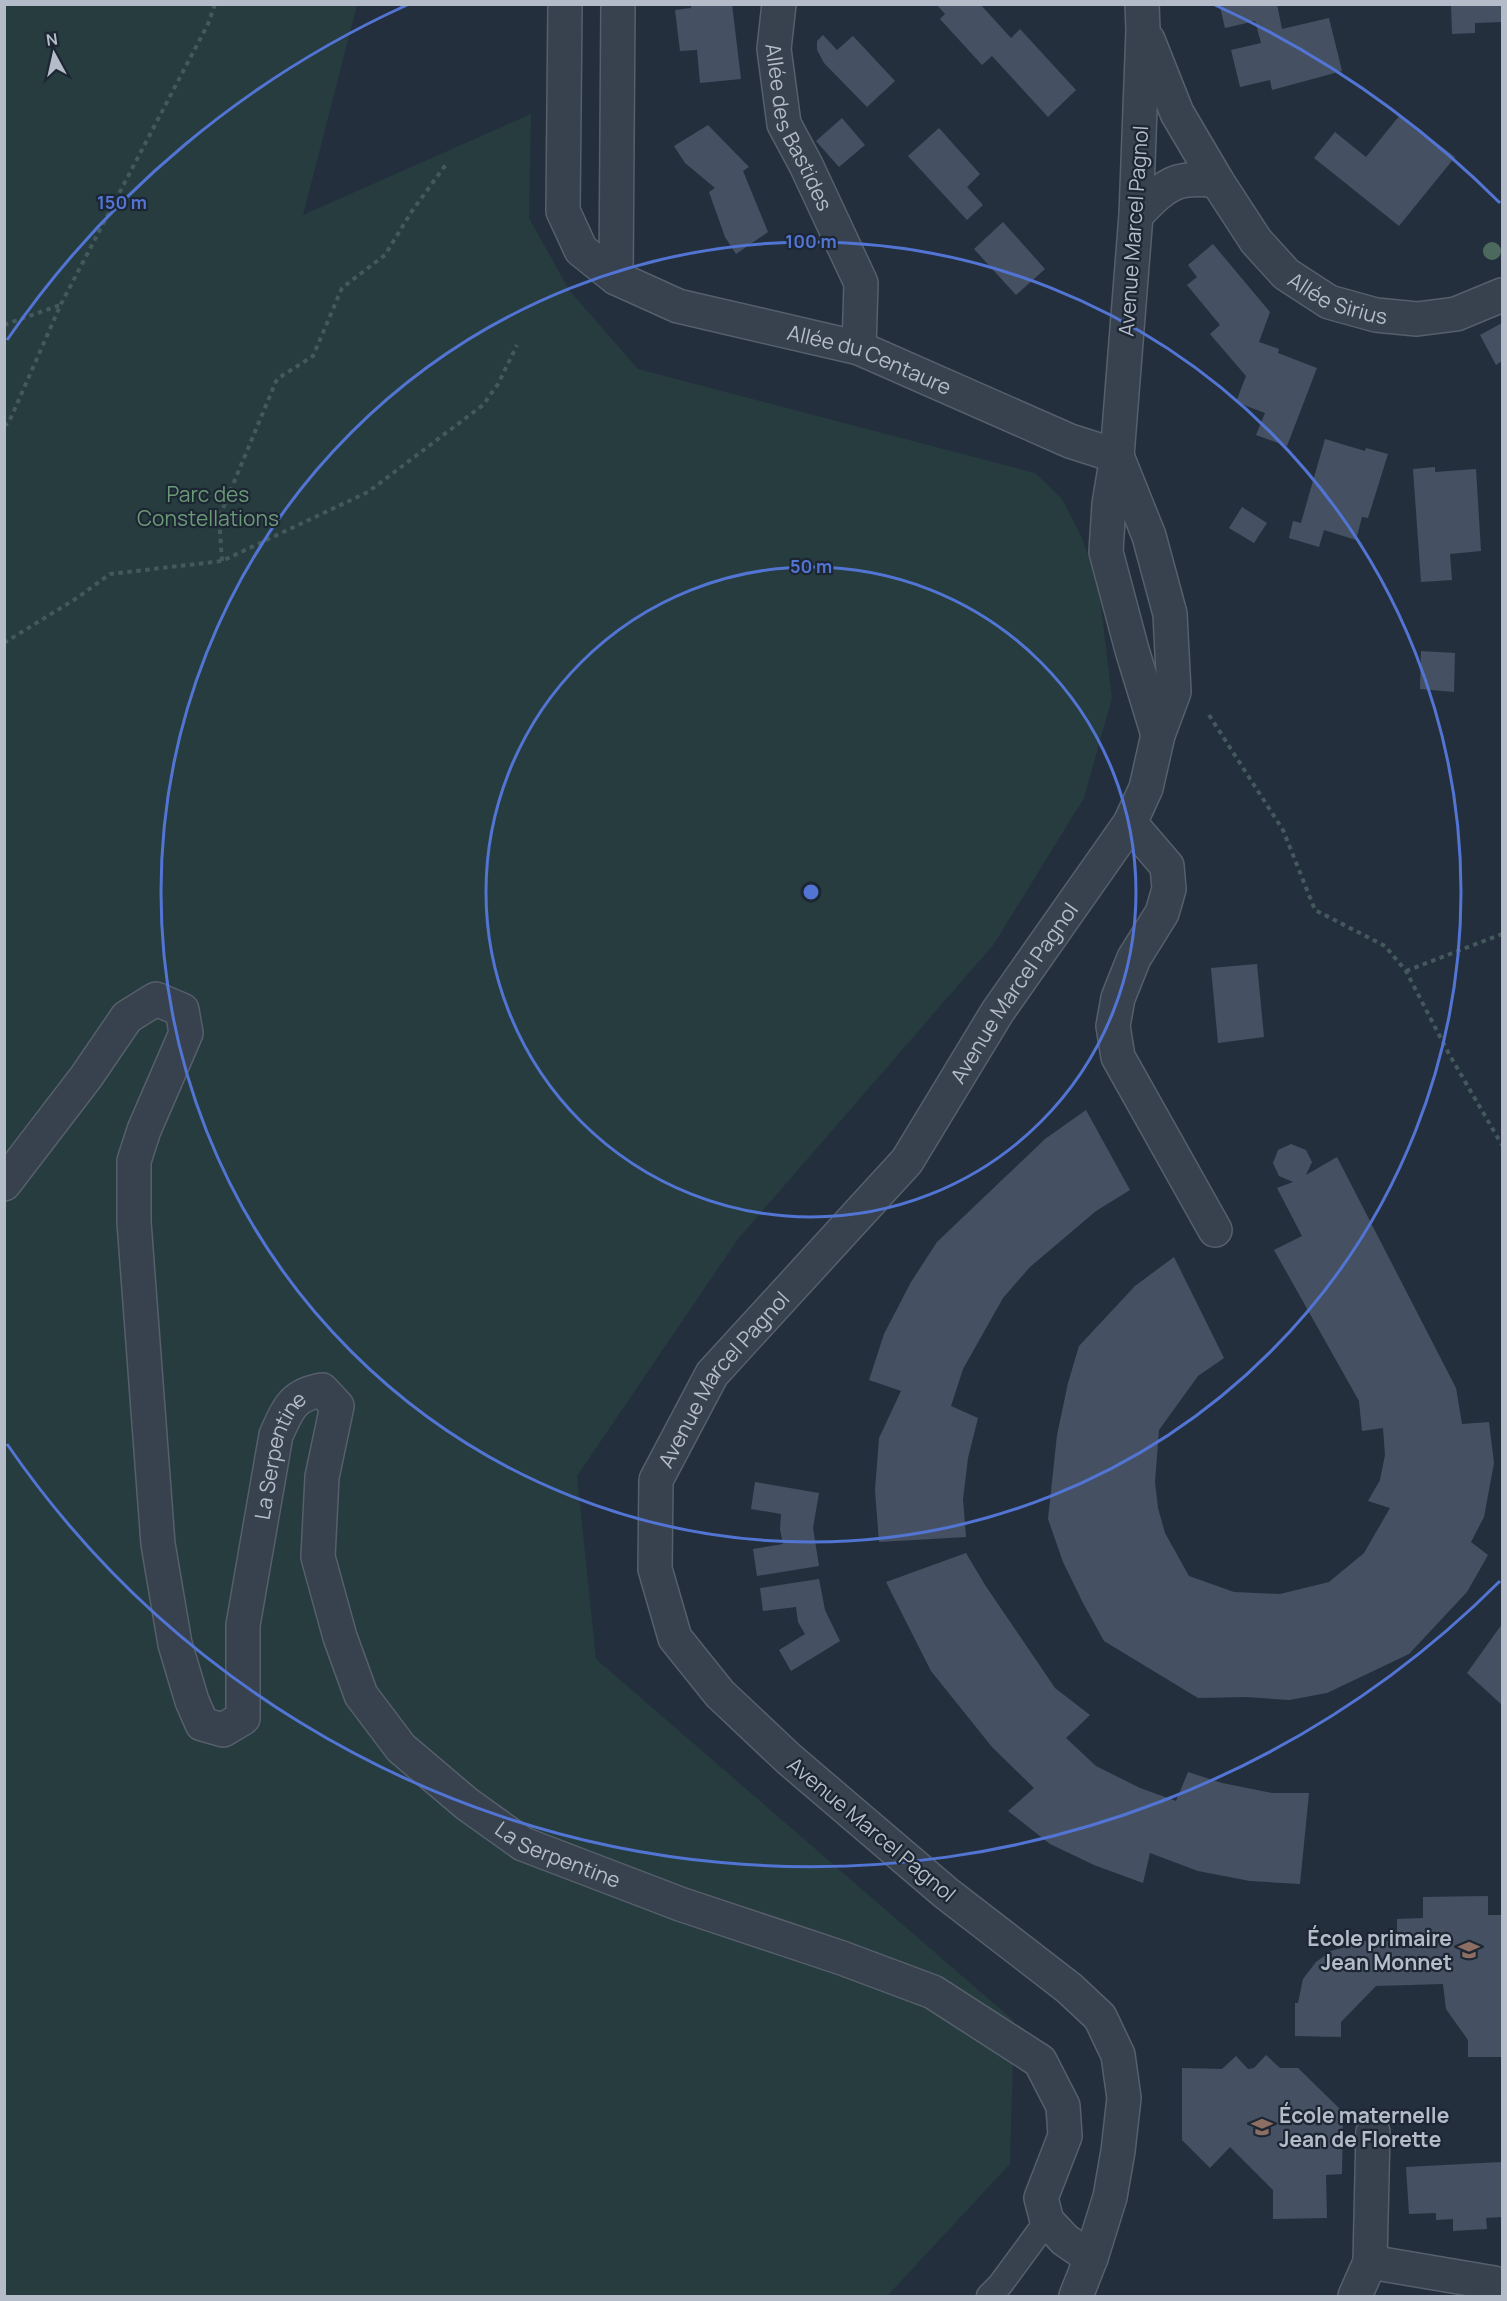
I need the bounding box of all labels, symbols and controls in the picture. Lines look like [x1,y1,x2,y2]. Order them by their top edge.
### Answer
north arrow [24,24,84,84]
text: N [45,27,59,51]
street label: Allée des Bastides [759,42,839,215]
street label: Avenue Marcel Pagnol [1112,125,1154,337]
text: 150 m [97,190,147,214]
text: 100 m [785,229,837,253]
street label: Allée Sirius [1283,265,1389,330]
street label: Allée du Centaure [785,318,956,401]
park label: Parc des Constellations [137,480,279,532]
text: 50 m [790,554,832,578]
centre of rings [801,882,821,902]
street label: Avenue Marcel Pagnol [944,897,1084,1088]
street label: Avenue Marcel Pagnol [651,1285,795,1472]
street label: La Serpentine [248,1384,311,1522]
street label: Avenue Marcel Pagnol [782,1750,962,1908]
street label: La Serpentine [490,1815,625,1894]
place label: École primaire Jean Monnet [1307,1924,1452,1976]
school or university icon: École primaire Jean Monnet [1457,1938,1481,1962]
place label: École maternelle Jean de Florette [1279,2101,1449,2153]
school or university icon: École maternelle Jean de Florette [1250,2115,1274,2139]

